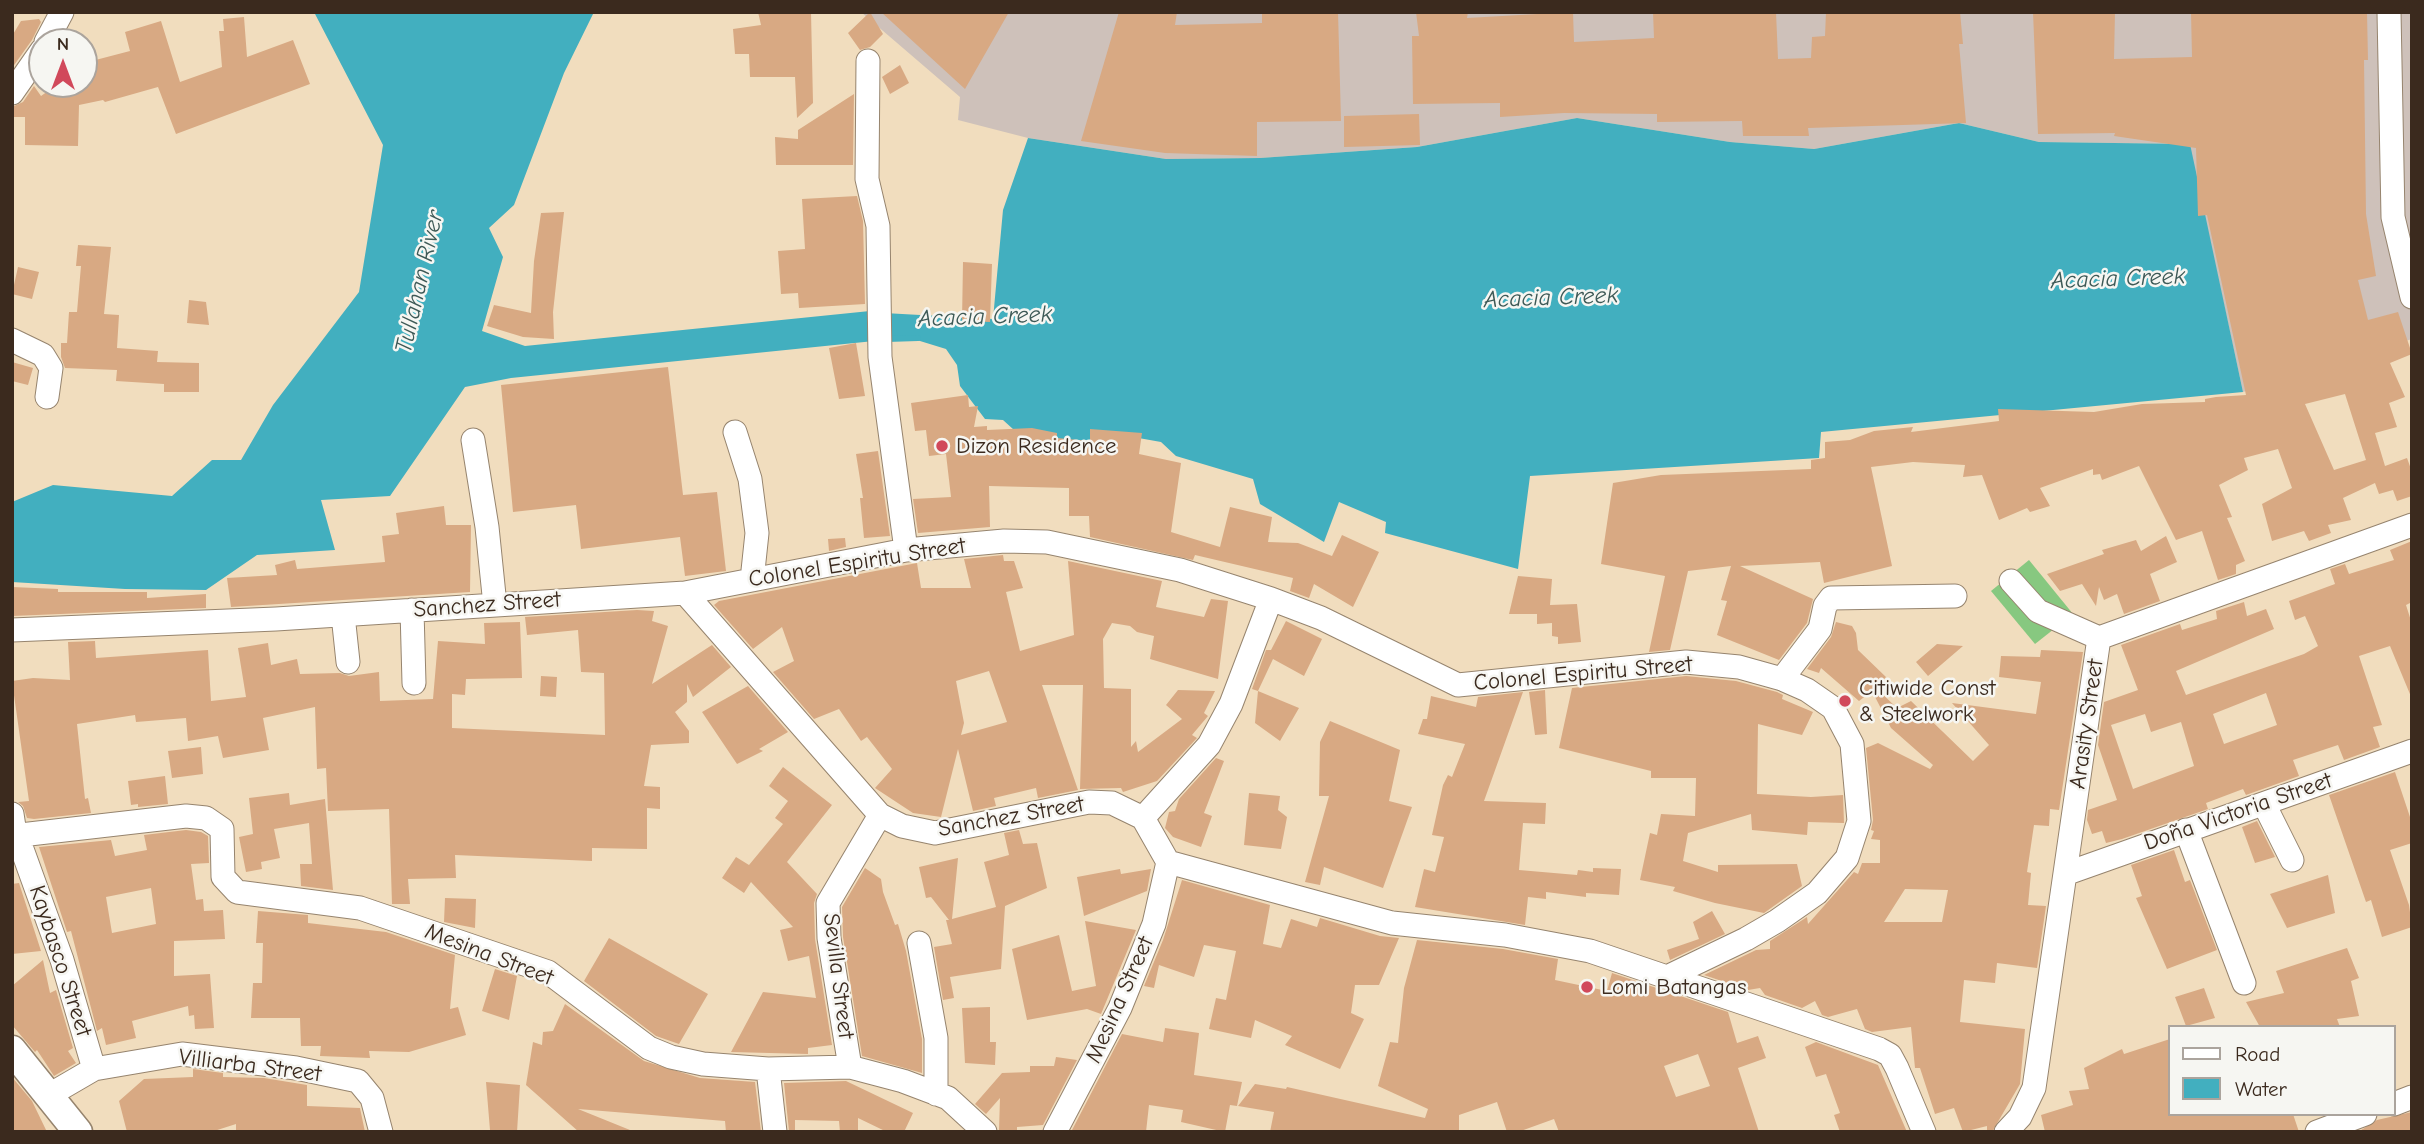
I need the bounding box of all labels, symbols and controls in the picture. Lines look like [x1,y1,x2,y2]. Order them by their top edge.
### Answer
north arrow [28,28,98,98]
text: N [57,33,69,55]
water label: Tullahan River [390,208,450,356]
water label: Acacia Creek [2050,262,2186,296]
water label: Acacia Creek [1483,281,1619,315]
water label: Acacia Creek [917,300,1053,334]
place label: Dizon Residence [956,432,1116,460]
marker: Dizon Residence [934,438,950,454]
street label: Colonel Espiritu Street [747,532,967,594]
street label: Sanchez Street [412,586,562,624]
street label: Colonel Espiritu Street [1473,651,1693,697]
street label: Arasity Street [2064,657,2110,791]
place label: Citiwide Const & Steelwork [1859,674,1996,728]
marker: Citiwide Const & Steelwork [1837,693,1853,709]
street label: Doña Victoria Street [2140,767,2336,857]
street label: Sanchez Street [936,791,1086,843]
street label: Kaybasco Street [23,882,97,1040]
street label: Sevilla Street [817,912,859,1040]
street label: Mesina Street [421,918,557,992]
street label: Mesina Street [1080,933,1160,1067]
place label: Lomi Batangas [1601,973,1746,1001]
marker: Lomi Batangas [1579,979,1595,995]
legend [2168,1025,2396,1116]
text: Road [2235,1042,2280,1066]
street label: Villiarba Street [177,1044,323,1088]
text: Water [2235,1077,2287,1101]

